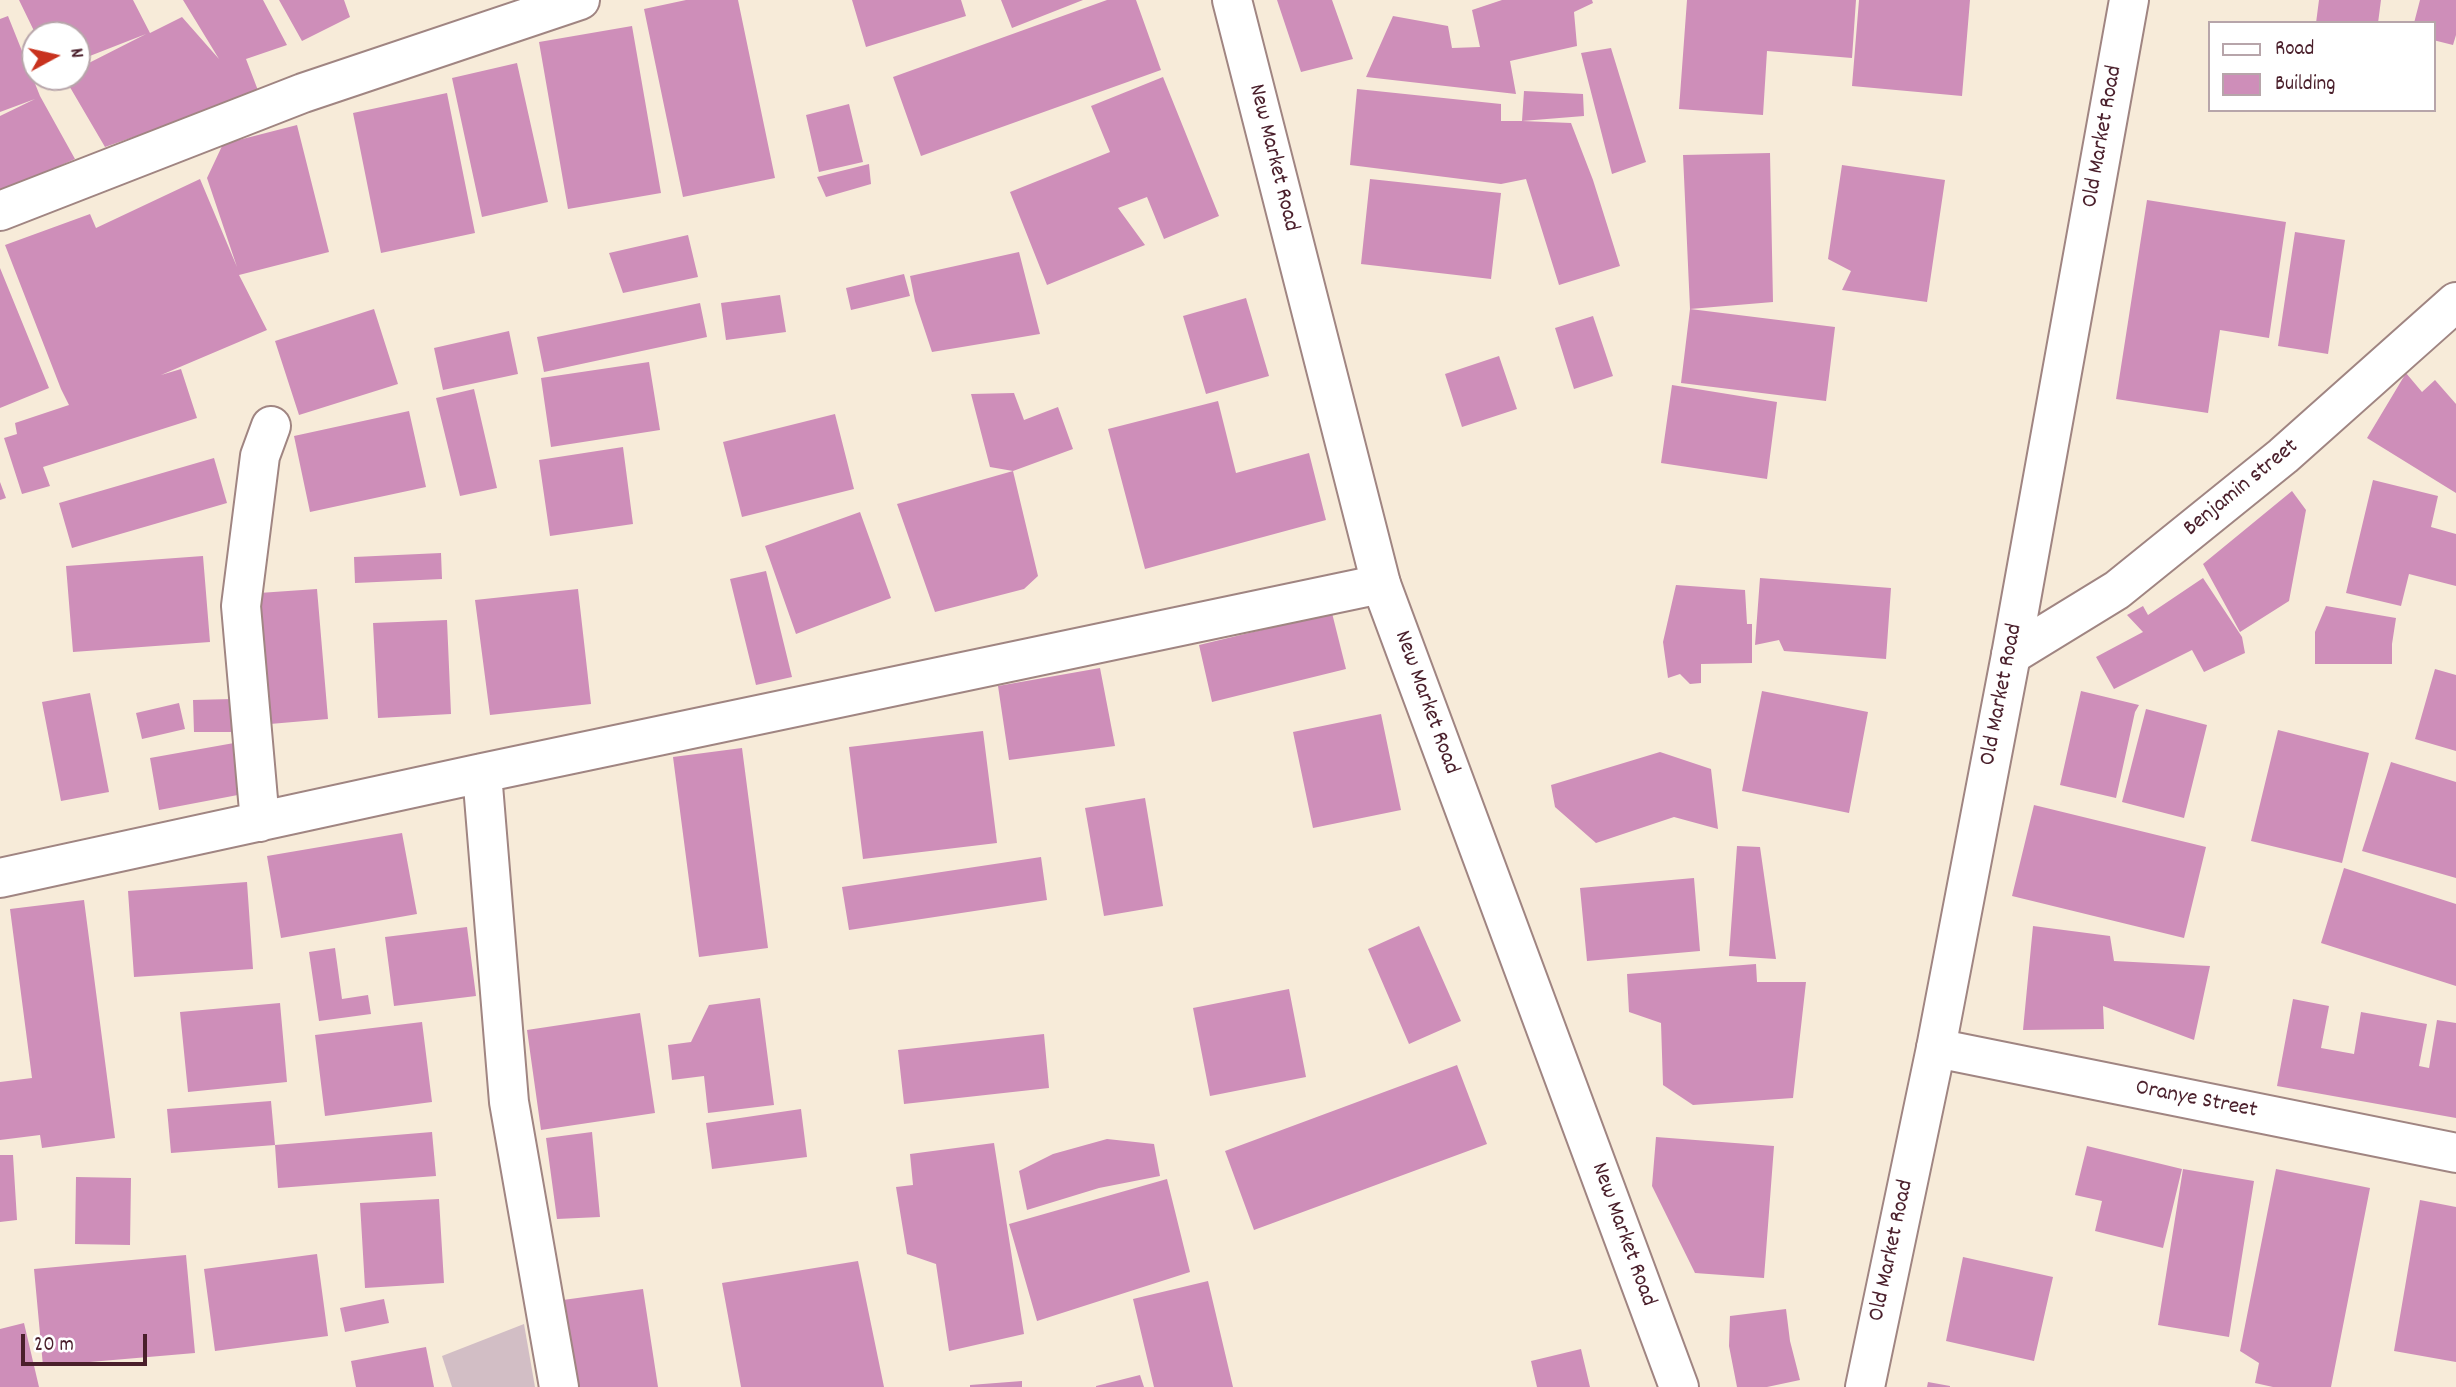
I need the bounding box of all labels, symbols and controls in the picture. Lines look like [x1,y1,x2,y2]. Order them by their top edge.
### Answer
north arrow [21,21,91,91]
legend [2208,21,2435,112]
text: Road [2275,35,2314,65]
text: N [61,47,89,60]
street label: Old Market Road [2078,64,2130,210]
text: Building [2275,70,2335,100]
street label: New Market Road [1240,82,1304,234]
street label: Benjamin street [2179,434,2305,544]
street label: Old Market Road [1976,622,2030,768]
street label: New Market Road [1386,627,1464,779]
street label: Oranye Street [2133,1076,2259,1126]
street label: New Market Road [1583,1159,1661,1311]
street label: Old Market Road [1865,1178,1921,1324]
scale bar [24,1320,150,1364]
text: 20 m [34,1331,74,1361]

